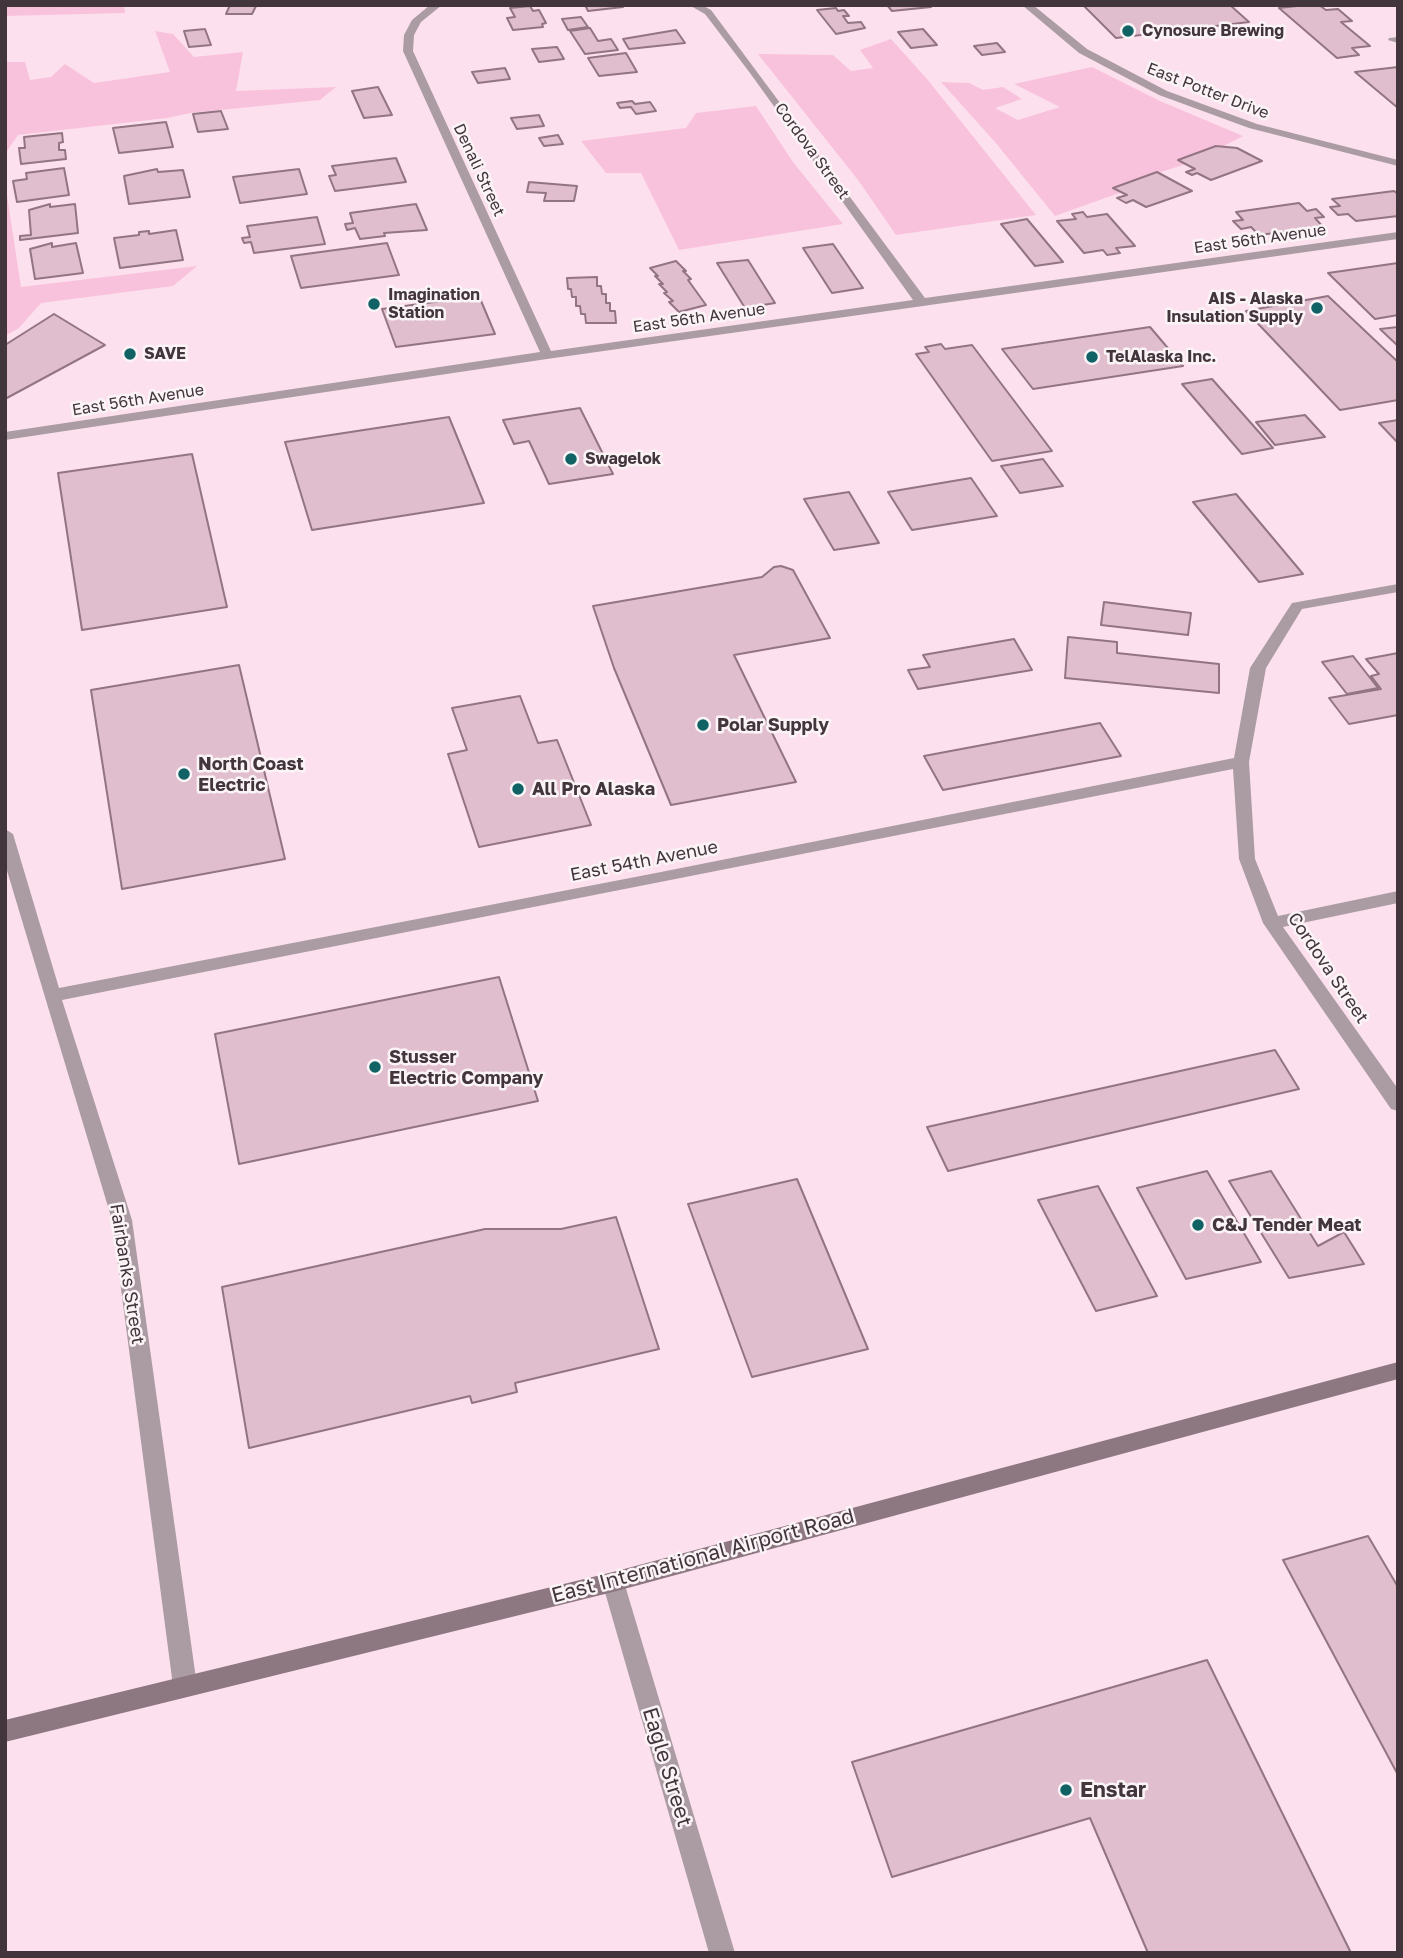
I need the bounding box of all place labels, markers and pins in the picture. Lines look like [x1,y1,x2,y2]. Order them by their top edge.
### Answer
place label: Cynosure Brewing [1142,21,1284,41]
marker: Cynosure Brewing [1120,23,1136,39]
place label: Imagination Station [388,285,480,323]
place label: AIS - Alaska Insulation Supply [1166,289,1303,327]
marker: Imagination Station [366,296,382,312]
marker: AIS - Alaska Insulation Supply [1309,300,1325,316]
place label: SAVE [144,344,186,364]
marker: SAVE [122,346,138,362]
place label: TelAlaska Inc. [1106,347,1216,367]
marker: TelAlaska Inc. [1084,349,1100,365]
place label: Swagelok [585,449,661,469]
marker: Swagelok [563,451,579,467]
place label: Polar Supply [717,714,829,736]
marker: Polar Supply [695,717,711,733]
place label: North Coast Electric [198,753,304,796]
marker: North Coast Electric [176,766,192,782]
place label: All Pro Alaska [532,778,655,800]
marker: All Pro Alaska [510,781,526,797]
place label: Stusser Electric Company [389,1046,543,1088]
marker: Stusser Electric Company [367,1059,383,1075]
place label: C&J Tender Meat [1212,1214,1362,1236]
marker: C&J Tender Meat [1190,1217,1206,1233]
place label: Enstar [1080,1777,1146,1803]
marker: Enstar [1058,1782,1074,1798]

